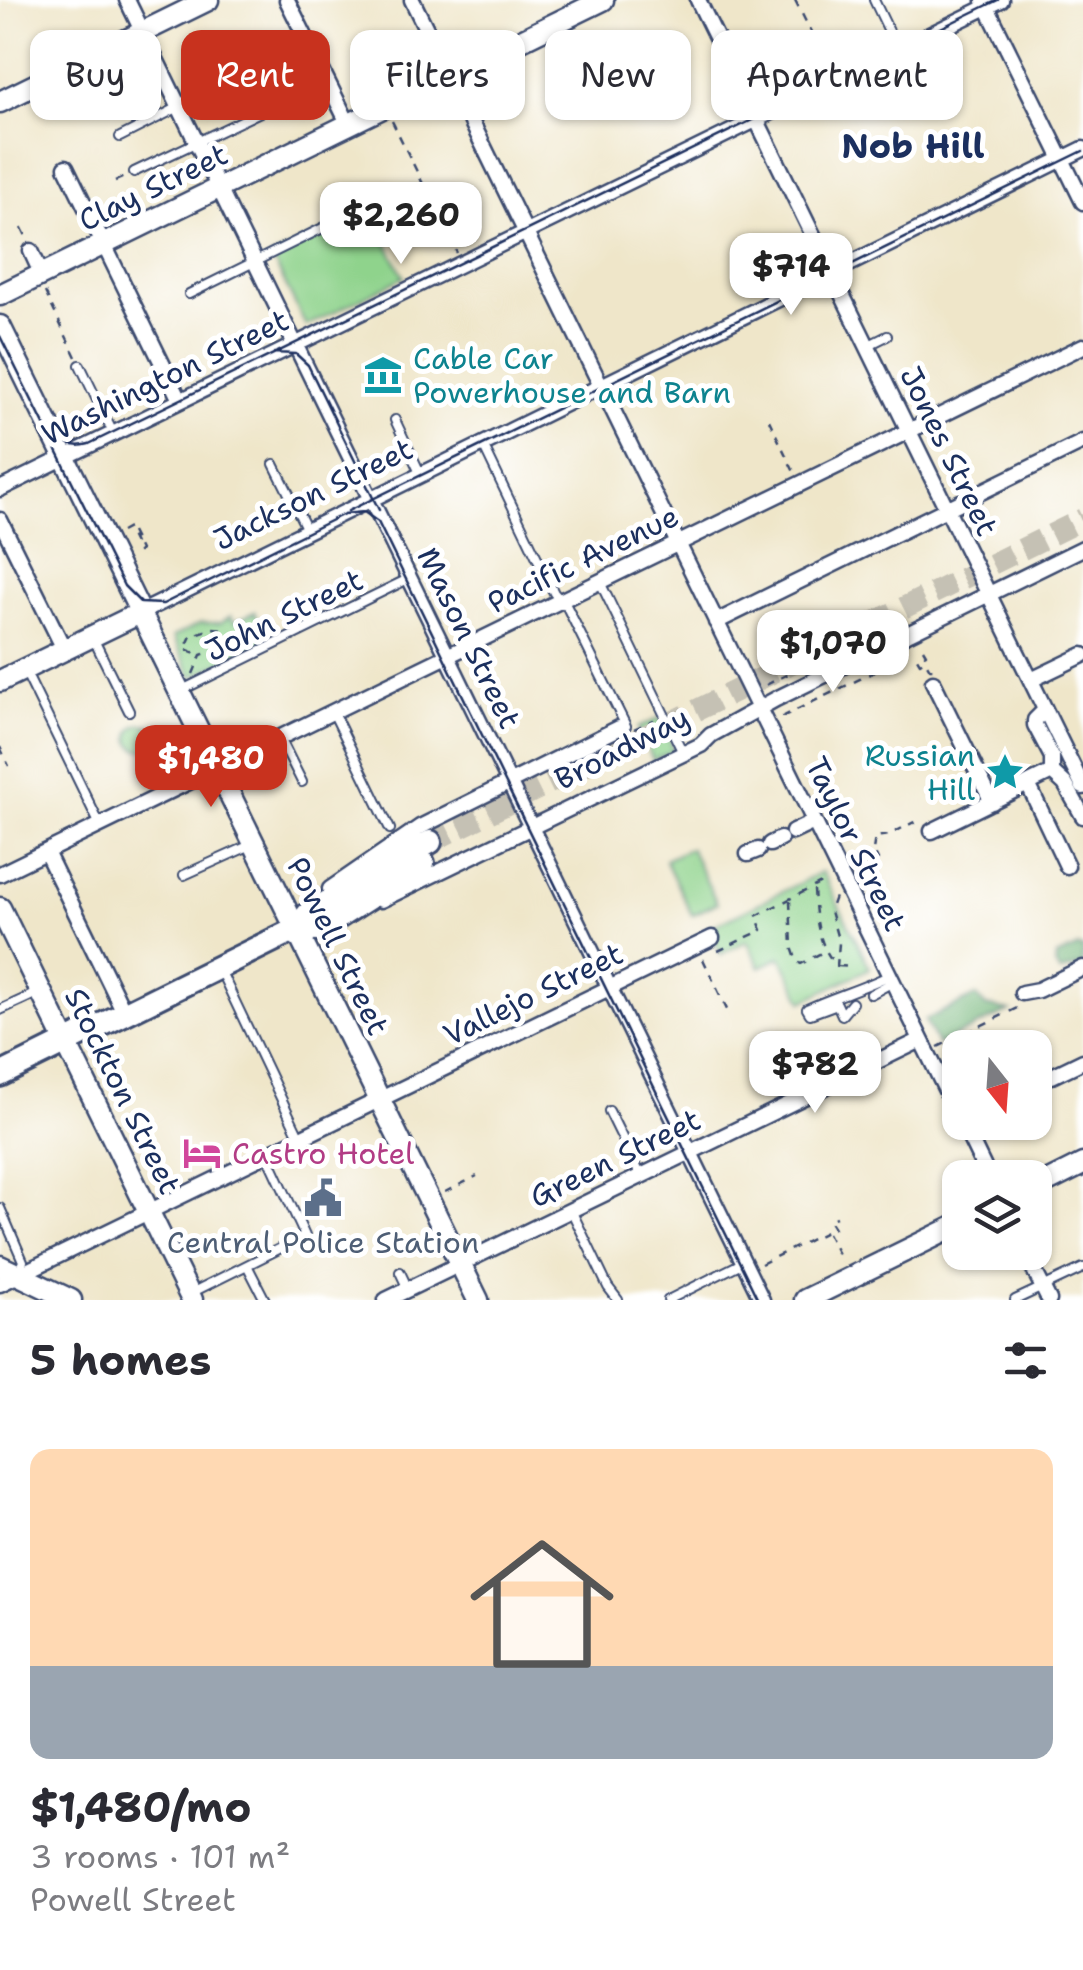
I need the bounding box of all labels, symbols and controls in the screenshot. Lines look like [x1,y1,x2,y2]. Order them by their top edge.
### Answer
chip: Buy [30,30,161,120]
chip: Rent [181,30,330,120]
chip: Filters [350,30,525,120]
chip: New [545,30,691,120]
chip: Apartment [711,30,963,120]
district label: Nob Hill [841,122,985,169]
street label: Clay Street [72,133,234,241]
pin: $2,260 [320,182,482,267]
text: $2,260 [342,193,460,236]
pin: $714 [732,233,850,318]
text: $714 [752,244,830,287]
street label: Washington Street [35,299,295,455]
place label: Cable Car Powerhouse and Barn [413,338,731,413]
museum icon: Cable Car Powerhouse and Barn [362,354,404,396]
street label: Jones Street [890,359,1008,543]
street label: Jackson Street [207,428,419,560]
street label: Pacific Avenue [481,495,685,623]
street label: Mason Street [407,541,531,735]
street label: John Street [198,559,370,671]
pin: $1,070 [752,610,914,695]
text: $1,070 [779,621,887,664]
street label: Broadway [547,697,697,799]
pin: $1,480 [130,725,292,810]
place label: Russian Hill [865,735,975,810]
text: $1,480 [157,736,265,779]
street label: Taylor Street [796,750,916,938]
place icon: Russian Hill [984,751,1026,793]
street label: Powell Street [277,850,399,1042]
street label: Vallejo Street [436,933,630,1055]
street label: Stockton Street [55,981,191,1201]
north arrow [942,1030,1052,1140]
map controls [942,1030,1052,1270]
pin: $782 [756,1031,874,1116]
text: $782 [771,1042,859,1085]
street label: Green Street [523,1099,707,1217]
hotel icon: Castro Hotel [181,1132,223,1174]
place label: Castro Hotel [232,1133,414,1174]
button: layers [942,1160,1052,1270]
public building icon: Central Police Station [302,1177,344,1219]
place label: Central Police Station [167,1222,479,1263]
text: 5 homes [30,1332,211,1388]
icon: filters [998,1333,1053,1388]
icon: home [452,1514,632,1694]
text: $1,480/mo [30,1779,251,1835]
text: 3 rooms · 101 m² [30,1835,290,1878]
text: Powell Street [30,1878,236,1921]

